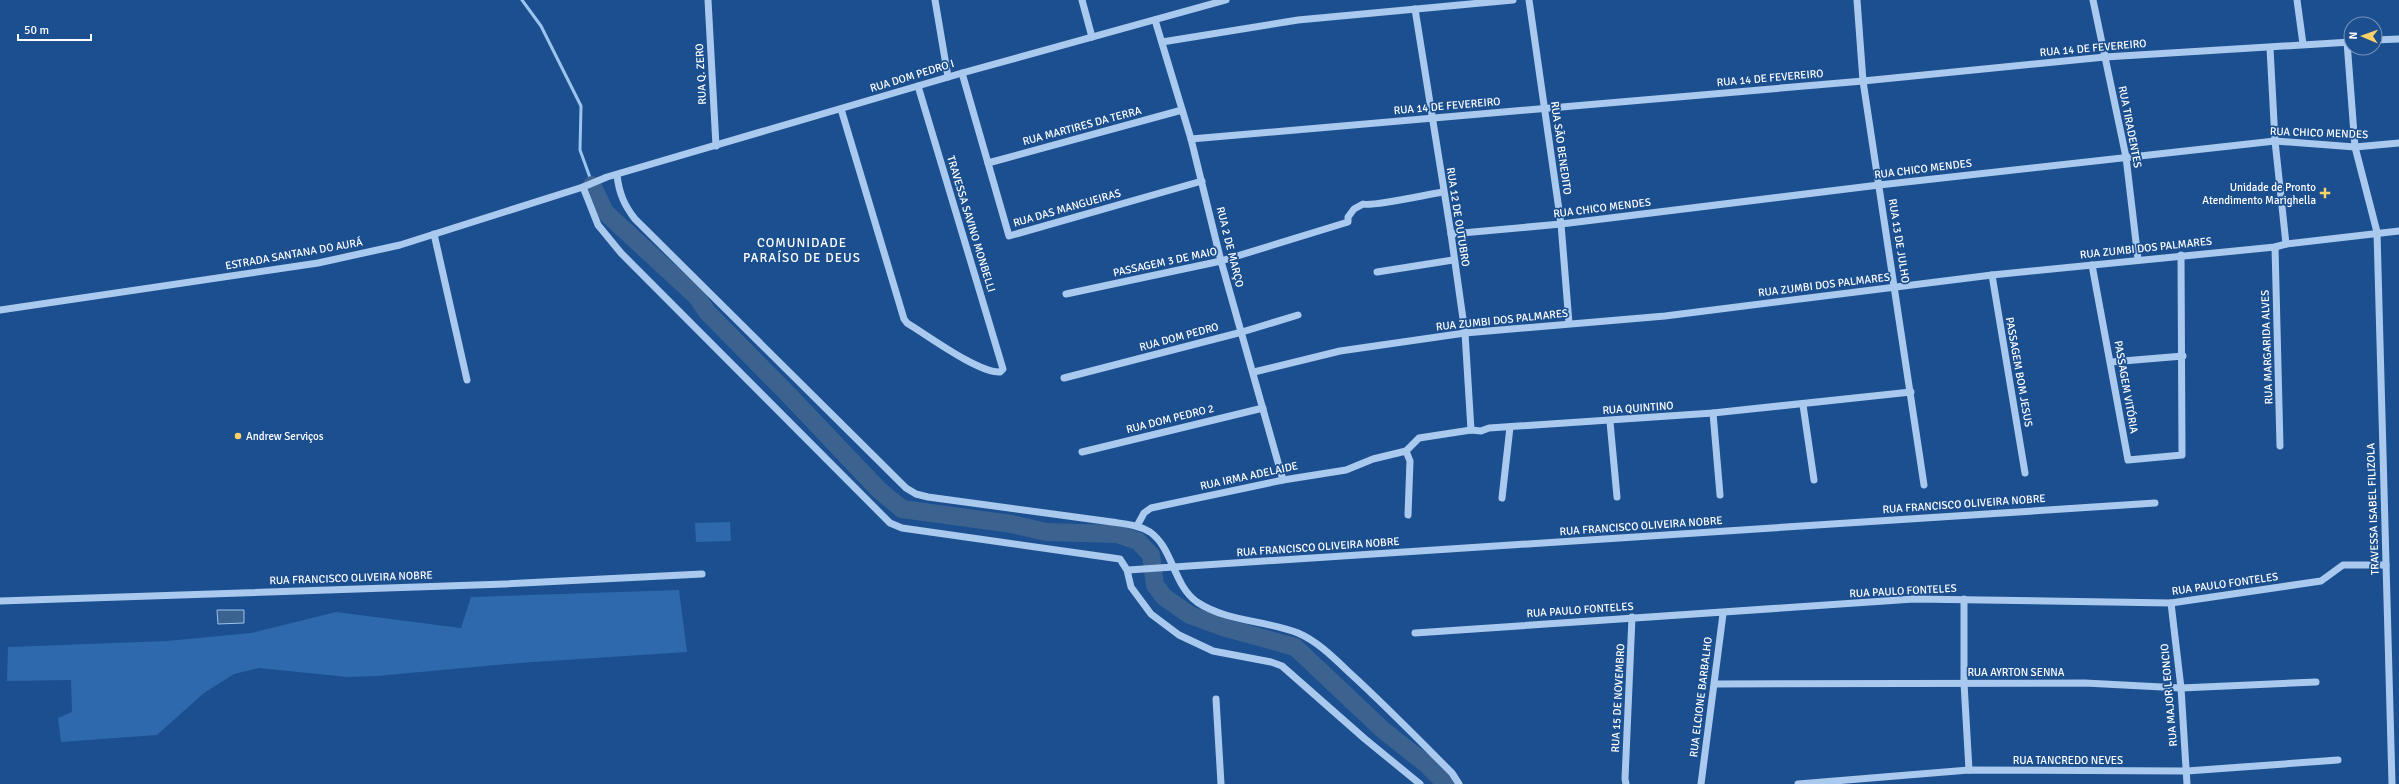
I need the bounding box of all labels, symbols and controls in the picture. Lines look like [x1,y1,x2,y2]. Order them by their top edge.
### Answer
scale bar [18,16,91,42]
north arrow [2343,16,2383,56]
text: 50 m [24,23,49,38]
text: N [2347,32,2360,40]
street label: RUA 14 DE FEVEREIRO [2039,37,2147,59]
street label: RUA Q. ZERO [693,43,709,105]
street label: RUA DOM PEDRO I [868,57,956,95]
street label: RUA 14 DE FEVEREIRO [1716,67,1824,89]
street label: RUA TIRADENTES [2116,85,2144,169]
street label: RUA 14 DE FEVEREIRO [1393,95,1501,117]
street label: RUA SÃO BENEDITO [1548,100,1574,196]
street label: RUA MARTIRES DA TERRA [1021,104,1143,148]
street label: RUA CHICO MENDES [2270,125,2368,141]
street label: TRAVESSA SAVINO MONBELLI [944,154,998,294]
street label: RUA CHICO MENDES [1873,157,1973,181]
street label: RUA 12 DE OUTUBRO [1444,166,1472,268]
place label: Unidade de Pronto Atendimento Marighella [2202,181,2316,207]
street label: RUA DAS MANGUEIRAS [1012,186,1122,230]
marker: Unidade de Pronto Atendimento Marighella [2319,187,2331,199]
street label: RUA CHICO MENDES [1552,196,1652,220]
street label: RUA 13 DE JULHO [1886,198,1912,284]
street label: RUA 2 DE MARÇO [1214,205,1246,289]
street label: ESTRADA SANTANA DO AURÁ [224,234,364,272]
district label: COMUNIDADE PARAÍSO DE DEUS [743,235,861,266]
street label: RUA ZUMBI DOS PALMARES [2079,235,2213,261]
street label: PASSAGEM 3 DE MAIO [1112,245,1218,279]
street label: RUA ZUMBI DOS PALMARES [1757,270,1891,300]
street label: RUA MARGARIDA ALVES [2259,289,2275,405]
street label: RUA ZUMBI DOS PALMARES [1435,307,1569,333]
street label: PASSAGEM BOM JESUS [2003,316,2035,428]
street label: RUA DOM PEDRO [1138,320,1220,354]
street label: PASSAGEM VITÓRIA [2111,339,2142,435]
street label: RUA QUINTINO [1602,399,1674,417]
street label: RUA DOM PEDRO 2 [1125,402,1215,436]
place label: Andrew Serviços [246,430,324,443]
marker: Andrew Serviços [233,431,243,441]
street label: TRAVESSA ISABEL FILIZOLA [2364,442,2382,575]
street label: RUA IRMA ADELAIDE [1199,459,1299,493]
street label: RUA FRANCISCO OLIVEIRA NOBRE [1882,492,2046,516]
street label: RUA FRANCISCO OLIVEIRA NOBRE [1559,514,1723,538]
street label: RUA FRANCISCO OLIVEIRA NOBRE [1236,535,1400,559]
street label: RUA FRANCISCO OLIVEIRA NOBRE [269,569,433,587]
street label: RUA PAULO FONTELES [2171,570,2279,598]
street label: RUA PAULO FONTELES [1849,582,1957,600]
street label: RUA PAULO FONTELES [1526,600,1634,620]
street label: RUA ELCIONE BARBALHO [1687,636,1715,758]
street label: RUA 15 DE NOVEMBRO [1609,643,1627,753]
street label: RUA MAJOR LEONCIO [2158,643,2180,747]
street label: RUA AYRTON SENNA [1967,666,2065,679]
street label: RUA TANCREDO NEVES [2013,754,2123,767]

